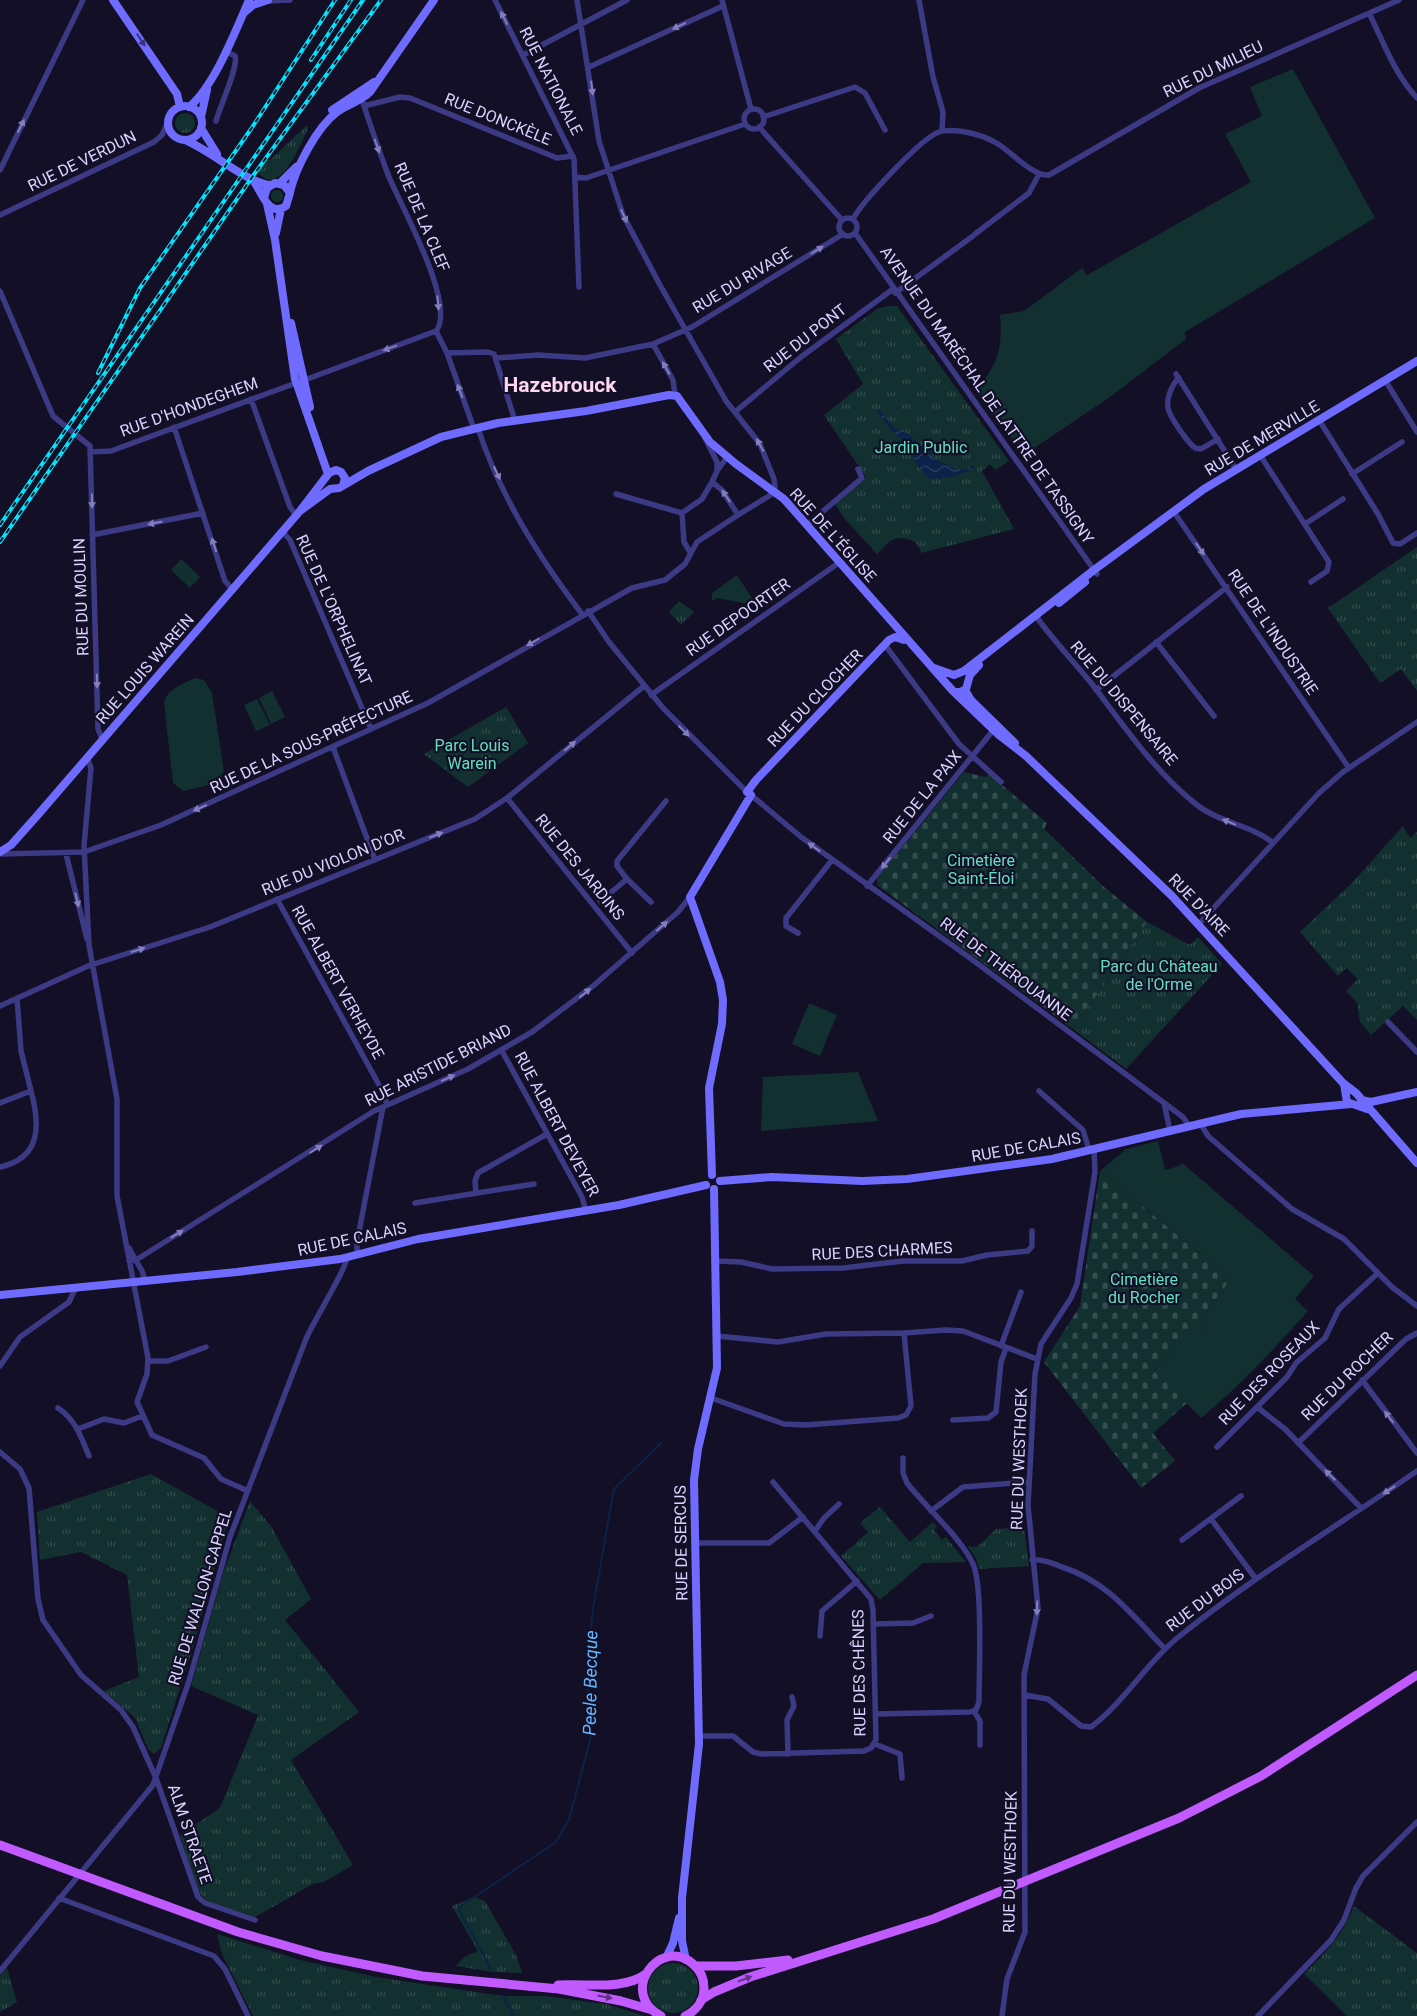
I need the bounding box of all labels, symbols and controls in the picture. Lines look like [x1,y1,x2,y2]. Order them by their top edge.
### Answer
one-way arrow [500,11,508,25]
one-way arrow [672,23,686,31]
street label: RUE NATIONALE [516,24,586,138]
one-way arrow [136,34,146,47]
street label: RUE DU MILIEU [1160,37,1266,101]
one-way arrow [588,81,596,97]
street label: RUE DONCKÈLE [442,89,554,149]
one-way arrow [18,119,26,133]
street label: RUE DE VERDUN [25,127,139,195]
one-way arrow [374,138,382,153]
street label: RUE DE LA CLEF [390,159,454,275]
one-way arrow [620,209,628,223]
street label: RUE DU RIVAGE [689,243,795,317]
street label: AVENUE DU MARÉCHAL DE LATTRE DE TASSIGNY [876,243,1098,548]
one-way arrow [811,246,824,255]
one-way arrow [435,296,443,312]
street label: RUE DU PONT [760,299,851,376]
one-way arrow [383,345,398,352]
one-way arrow [662,362,671,375]
street label: RUE D'HONDEGHEM [117,373,261,441]
district label: Hazebrouck [504,373,617,397]
one-way arrow [456,384,463,399]
street label: RUE DE MERVILLE [1201,396,1323,480]
park label: Jardin Public [875,438,967,457]
one-way arrow [756,439,765,452]
one-way arrow [493,466,501,480]
street label: RUE DE L'ÉGLISE [786,484,880,586]
one-way arrow [721,489,731,503]
one-way arrow [88,493,96,509]
one-way arrow [148,519,163,527]
street label: RUE DE L'ORPHELINAT [292,532,376,689]
one-way arrow [209,537,217,552]
street label: RUE DU MOULIN [69,538,93,656]
one-way arrow [1195,543,1205,556]
street label: RUE DE L'INDUSTRIE [1224,566,1322,698]
street label: RUE DEPOORTER [682,574,794,660]
street label: RUE LOUIS WAREIN [92,610,198,728]
street label: RUE DU DISPENSAIRE [1066,637,1182,769]
one-way arrow [527,638,540,647]
street label: RUE DU CLOCHER [764,645,867,751]
one-way arrow [93,673,101,689]
street label: RUE DE LA SOUS-PRÉFECTURE [207,687,415,797]
one-way arrow [678,725,690,737]
park label: Parc Louis Warein [434,736,510,773]
one-way arrow [563,740,576,751]
street label: RUE DE LA PAIX [879,747,965,847]
one-way arrow [193,804,207,812]
street label: RUE DES JARDINS [531,810,629,924]
one-way arrow [1221,818,1236,825]
street label: RUE DU VIOLON D'OR [259,825,407,899]
one-way arrow [429,831,444,839]
one-way arrow [807,842,821,852]
park label: Cimetière Saint-Éloi [947,851,1015,888]
one-way arrow [880,856,891,869]
street label: RUE D'AIRE [1165,870,1233,940]
one-way arrow [73,892,81,907]
street label: RUE ALBERT VERHEYDE [288,902,388,1062]
street label: RUE DE THÉROUANNE [936,913,1076,1025]
one-way arrow [656,921,668,932]
one-way arrow [130,946,145,953]
park label: Parc du Château de l'Orme [1100,957,1218,994]
one-way arrow [578,987,591,998]
street label: RUE ARISTIDE BRIAND [362,1020,514,1110]
street label: RUE ALBERT DEVEYER [511,1048,603,1200]
one-way arrow [441,1074,455,1082]
street label: RUE DE CALAIS [970,1128,1082,1166]
one-way arrow [309,1144,322,1153]
street label: RUE DE CALAIS [296,1218,408,1260]
one-way arrow [171,1229,184,1239]
street label: RUE DES CHARMES [811,1238,953,1264]
park label: Cimetière du Rocher [1108,1270,1181,1307]
street label: RUE DES ROSEAUX [1215,1317,1323,1429]
street label: RUE DU ROCHER [1297,1327,1397,1424]
street label: RUE DU WESTHOEK [1007,1387,1031,1530]
one-way arrow [1384,1411,1395,1424]
one-way arrow [1324,1469,1336,1481]
street label: RUE DE SERCUS [670,1485,692,1601]
one-way arrow [1382,1485,1396,1495]
street label: RUE DE WALLON-CAPPEL [164,1506,236,1688]
street label: RUE DU BOIS [1162,1564,1248,1636]
one-way arrow [1033,1600,1041,1616]
street label: RUE DES CHÊNES [848,1609,870,1737]
water label: Peele Becque [579,1630,601,1736]
street label: ALM STRAETE [164,1782,216,1886]
street label: RUE DU WESTHOEK [999,1790,1021,1933]
one-way arrow [738,1975,753,1983]
one-way arrow [598,1994,614,2002]

